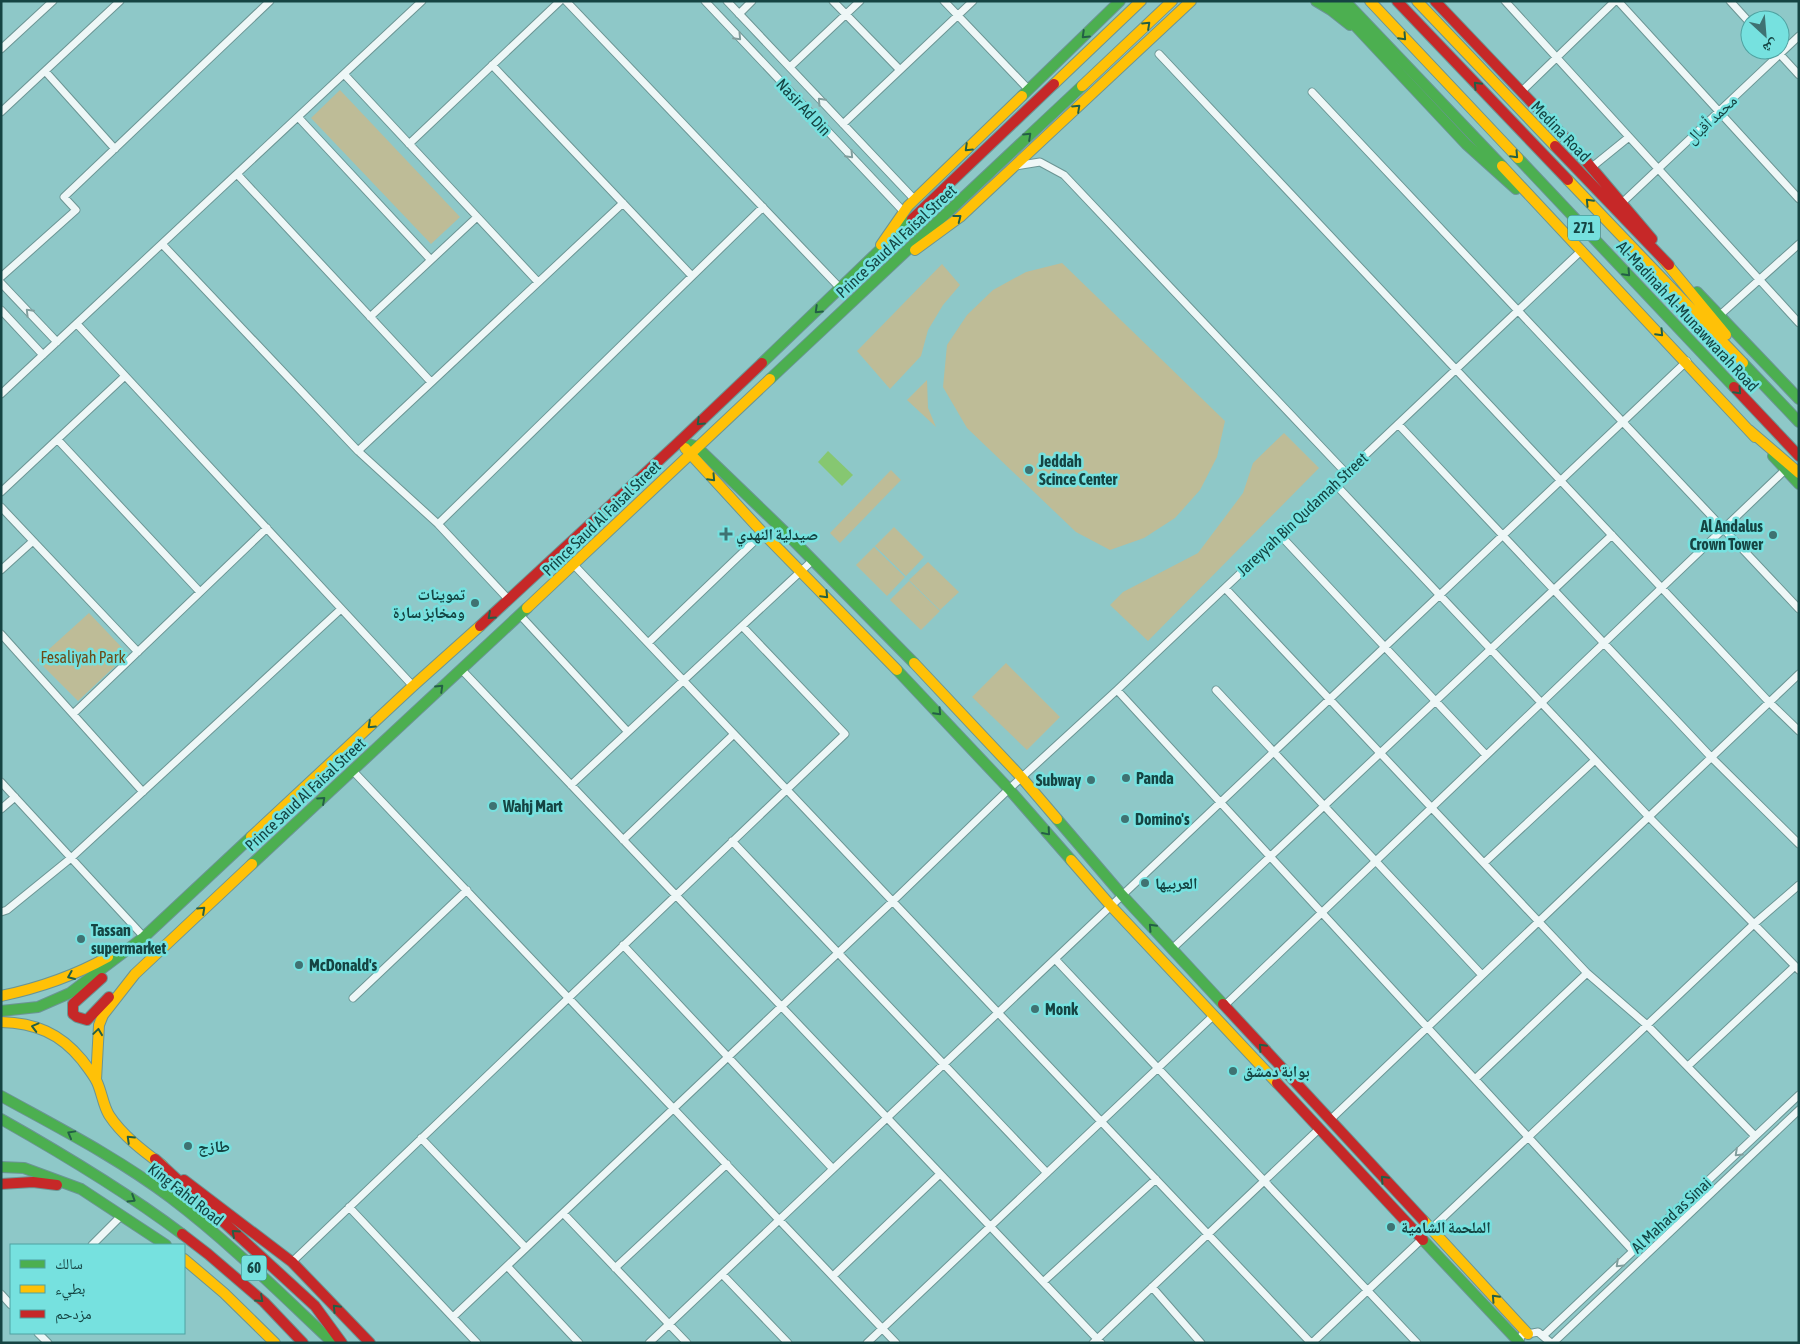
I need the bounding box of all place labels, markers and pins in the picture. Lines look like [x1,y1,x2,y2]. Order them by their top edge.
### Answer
place label: Jeddah Scince Center [1038,452,1117,488]
marker: Jeddah Scince Center [1023,464,1035,476]
place label: Al Andalus Crown Tower [1689,517,1763,553]
place label: صيدلية النهدي [736,525,818,547]
marker: صيدلية النهدي [720,528,732,540]
marker: Al Andalus Crown Tower [1767,529,1779,541]
place label: تموينات ومخابز سارة [393,585,466,622]
marker: تموينات ومخابز سارة [469,597,481,609]
place label: Panda [1136,769,1174,787]
place label: Subway [1036,771,1081,789]
marker: Panda [1120,772,1132,784]
marker: Subway [1085,774,1097,786]
place label: Wahj Mart [502,797,563,815]
marker: Wahj Mart [487,800,499,812]
place label: Domino's [1135,810,1190,828]
marker: Domino's [1119,813,1131,825]
place label: العربيها [1155,874,1198,893]
marker: العربيها [1139,877,1151,889]
place label: Tassan supermarket [91,921,167,957]
marker: Tassan supermarket [75,933,87,945]
place label: McDonald's [309,956,378,974]
marker: McDonald's [293,959,305,971]
place label: Monk [1045,1000,1079,1018]
marker: Monk [1029,1003,1041,1015]
place label: بوابة دمشق [1243,1062,1310,1081]
marker: بوابة دمشق [1227,1065,1239,1077]
place label: طازج [198,1137,230,1157]
marker: طازج [182,1140,194,1152]
place label: الملحمة الشامية [1401,1218,1491,1236]
marker: الملحمة الشامية [1385,1221,1397,1233]

